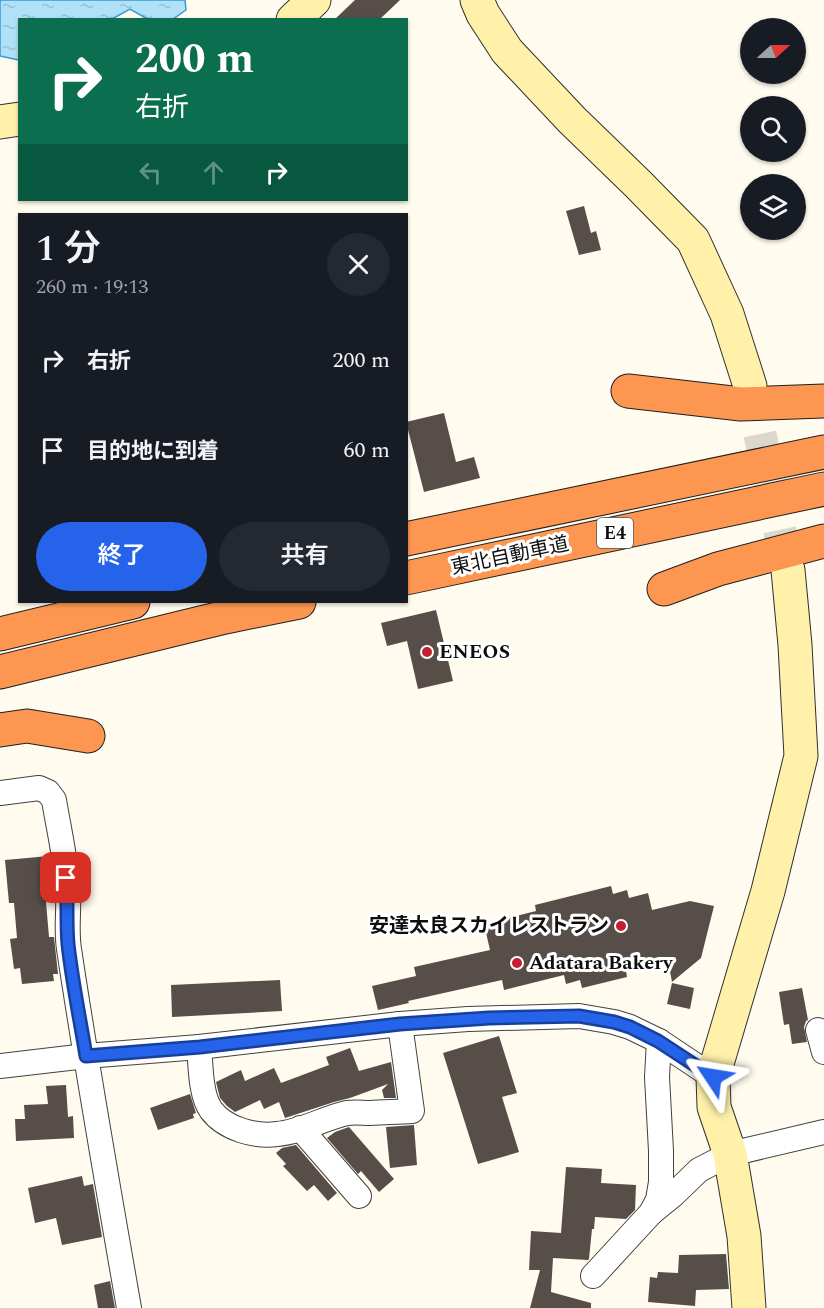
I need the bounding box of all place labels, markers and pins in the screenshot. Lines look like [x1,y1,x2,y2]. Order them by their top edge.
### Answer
place label: ENEOS [439,637,510,667]
marker: ENEOS [420,645,434,659]
pin [40,852,91,903]
place label: 安達太良スカイレストラン [369,911,609,941]
marker: 安達太良スカイレストラン [614,919,628,933]
place label: Adatara Bakery [529,948,674,978]
marker: Adatara Bakery [510,956,524,970]

